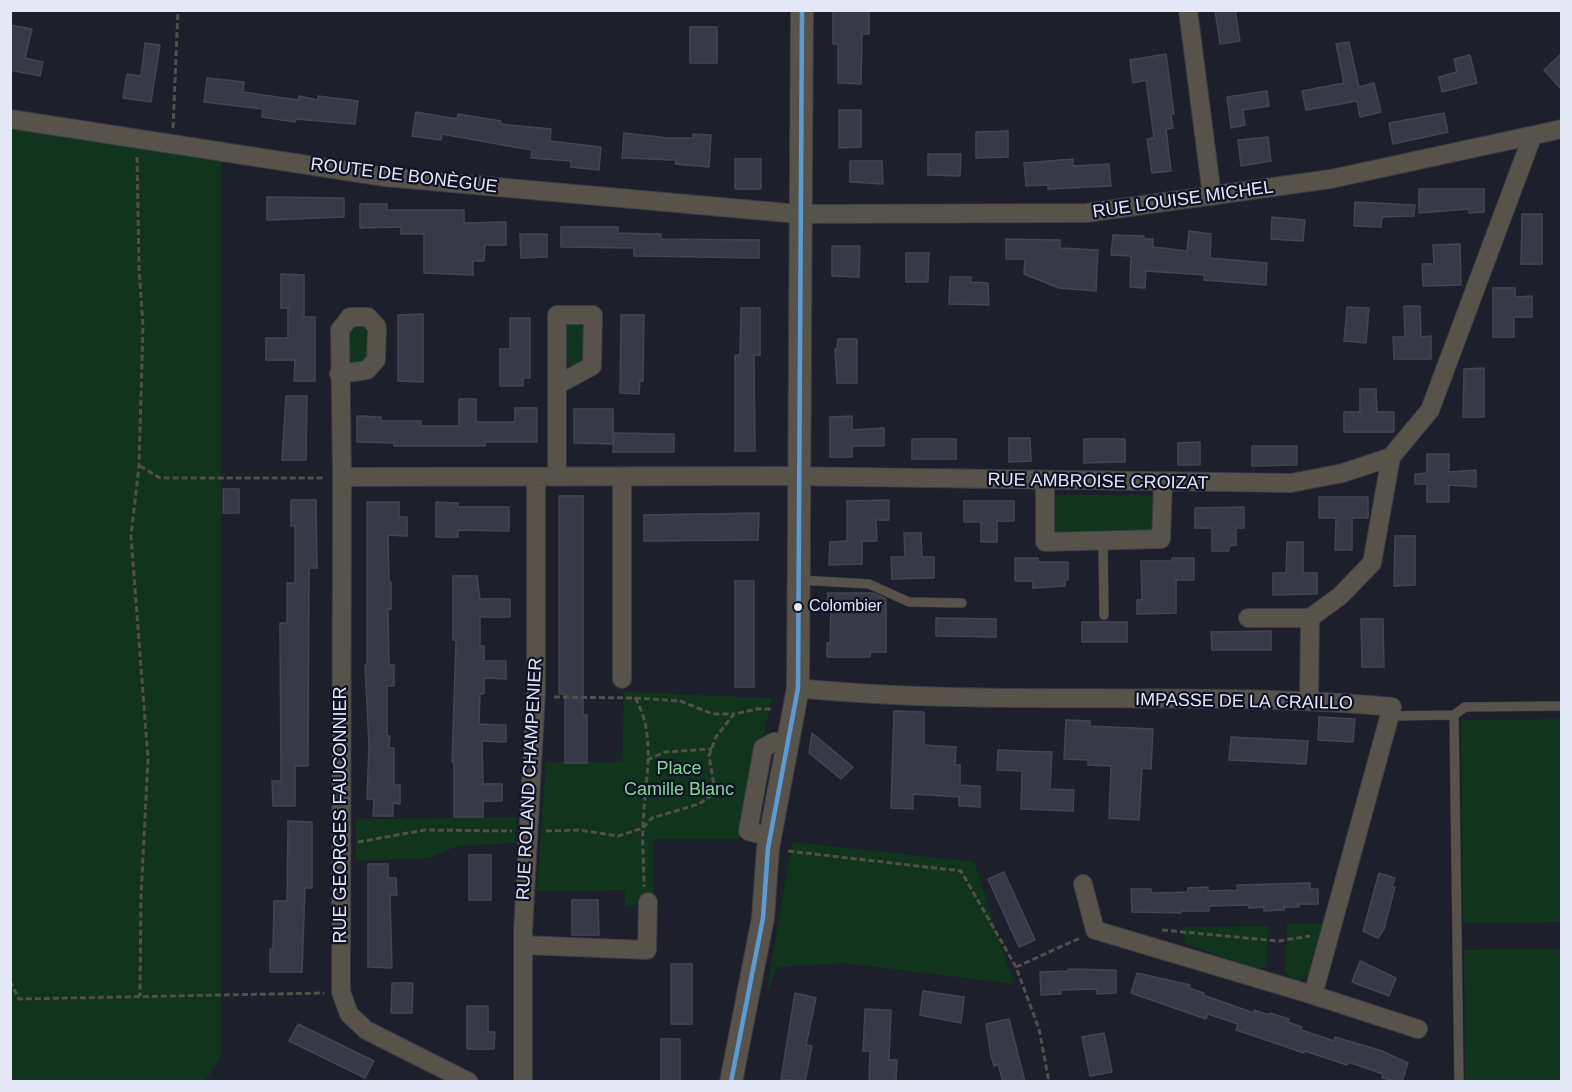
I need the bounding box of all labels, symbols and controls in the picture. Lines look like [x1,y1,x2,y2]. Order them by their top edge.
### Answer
street label: ROUTE DE BONÈGUE [309,154,499,198]
street label: RUE LOUISE MICHEL [1091,177,1275,223]
street label: RUE AMBROISE CROIZAT [987,469,1209,495]
place label: Colombier [809,597,882,617]
marker: Colombier [792,601,804,613]
street label: RUE ROLAND CHAMPENIER [513,657,547,901]
street label: RUE GEORGES FAUCONNIER [330,686,352,944]
street label: IMPASSE DE LA CRAILLO [1135,689,1353,715]
park label: Place Camille Blanc [624,758,734,800]

